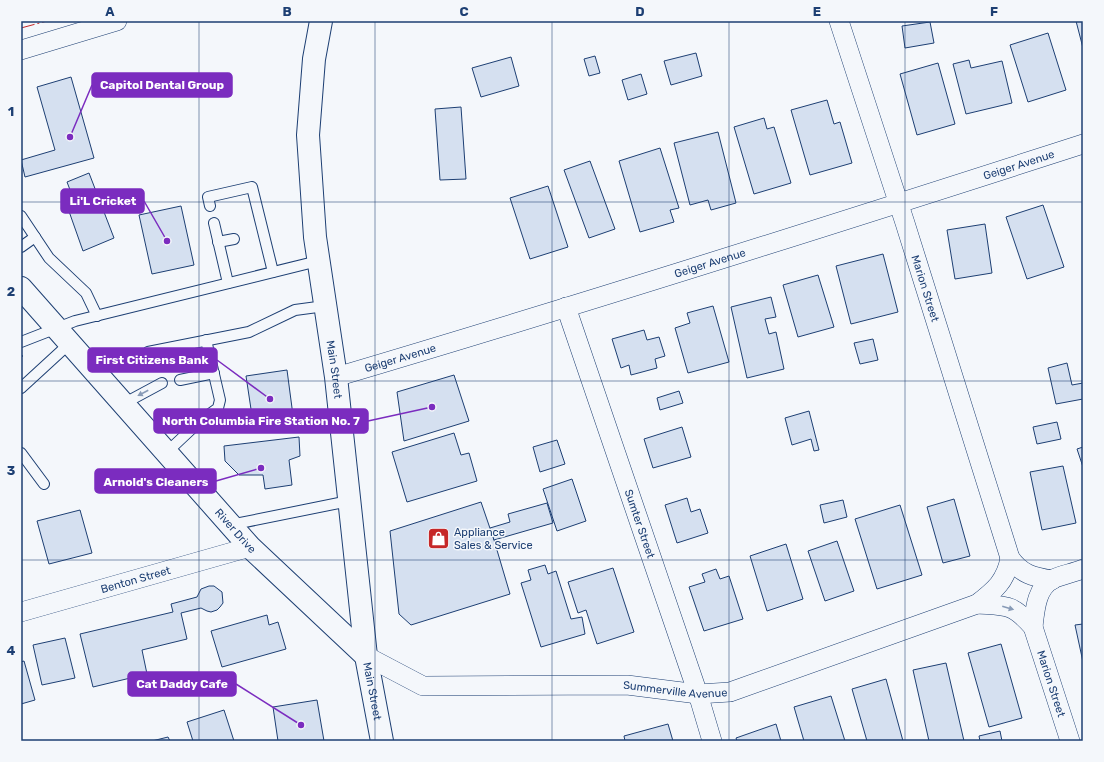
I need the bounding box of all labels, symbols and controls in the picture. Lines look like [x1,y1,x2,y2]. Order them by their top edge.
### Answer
text: A [105,4,115,19]
text: B [282,4,292,19]
text: C [459,4,469,19]
text: D [635,4,645,19]
text: E [813,4,821,19]
text: F [990,4,998,19]
callout: Capitol Dental Group [92,73,232,97]
text: Capitol Dental Group [100,78,224,92]
text: 1 [8,104,14,119]
street label: Geiger Avenue [982,147,1056,182]
callout: Li'L Cricket [61,189,144,213]
text: Li'L Cricket [70,194,137,208]
street label: Geiger Avenue [673,246,747,280]
street label: Marion Street [909,253,942,324]
text: 2 [7,284,15,299]
street label: Main Street [324,339,345,400]
street label: Geiger Avenue [363,341,438,375]
callout: First Citizens Bank [88,348,217,372]
text: First Citizens Bank [96,353,208,367]
one-way arrow [137,390,148,397]
callout: North Columbia Fire Station No. 7 [154,409,368,433]
text: North Columbia Fire Station No. 7 [162,414,360,428]
text: 3 [7,463,16,478]
callout: Arnold's Cleaners [95,469,216,493]
text: Arnold's Cleaners [104,475,209,489]
street label: Sumter Street [622,488,658,561]
street label: River Drive [212,506,259,556]
shop icon: Appliance Sales & Service [425,525,451,551]
place label: Appliance Sales & Service [454,526,533,552]
street label: Benton Street [99,563,173,596]
one-way arrow [1003,605,1015,611]
text: 4 [7,643,16,658]
street label: Marion Street [1035,649,1068,719]
street label: Main Street [361,661,385,722]
callout: Cat Daddy Cafe [128,672,236,696]
text: Cat Daddy Cafe [136,677,228,691]
street label: Summerville Avenue [623,678,728,701]

